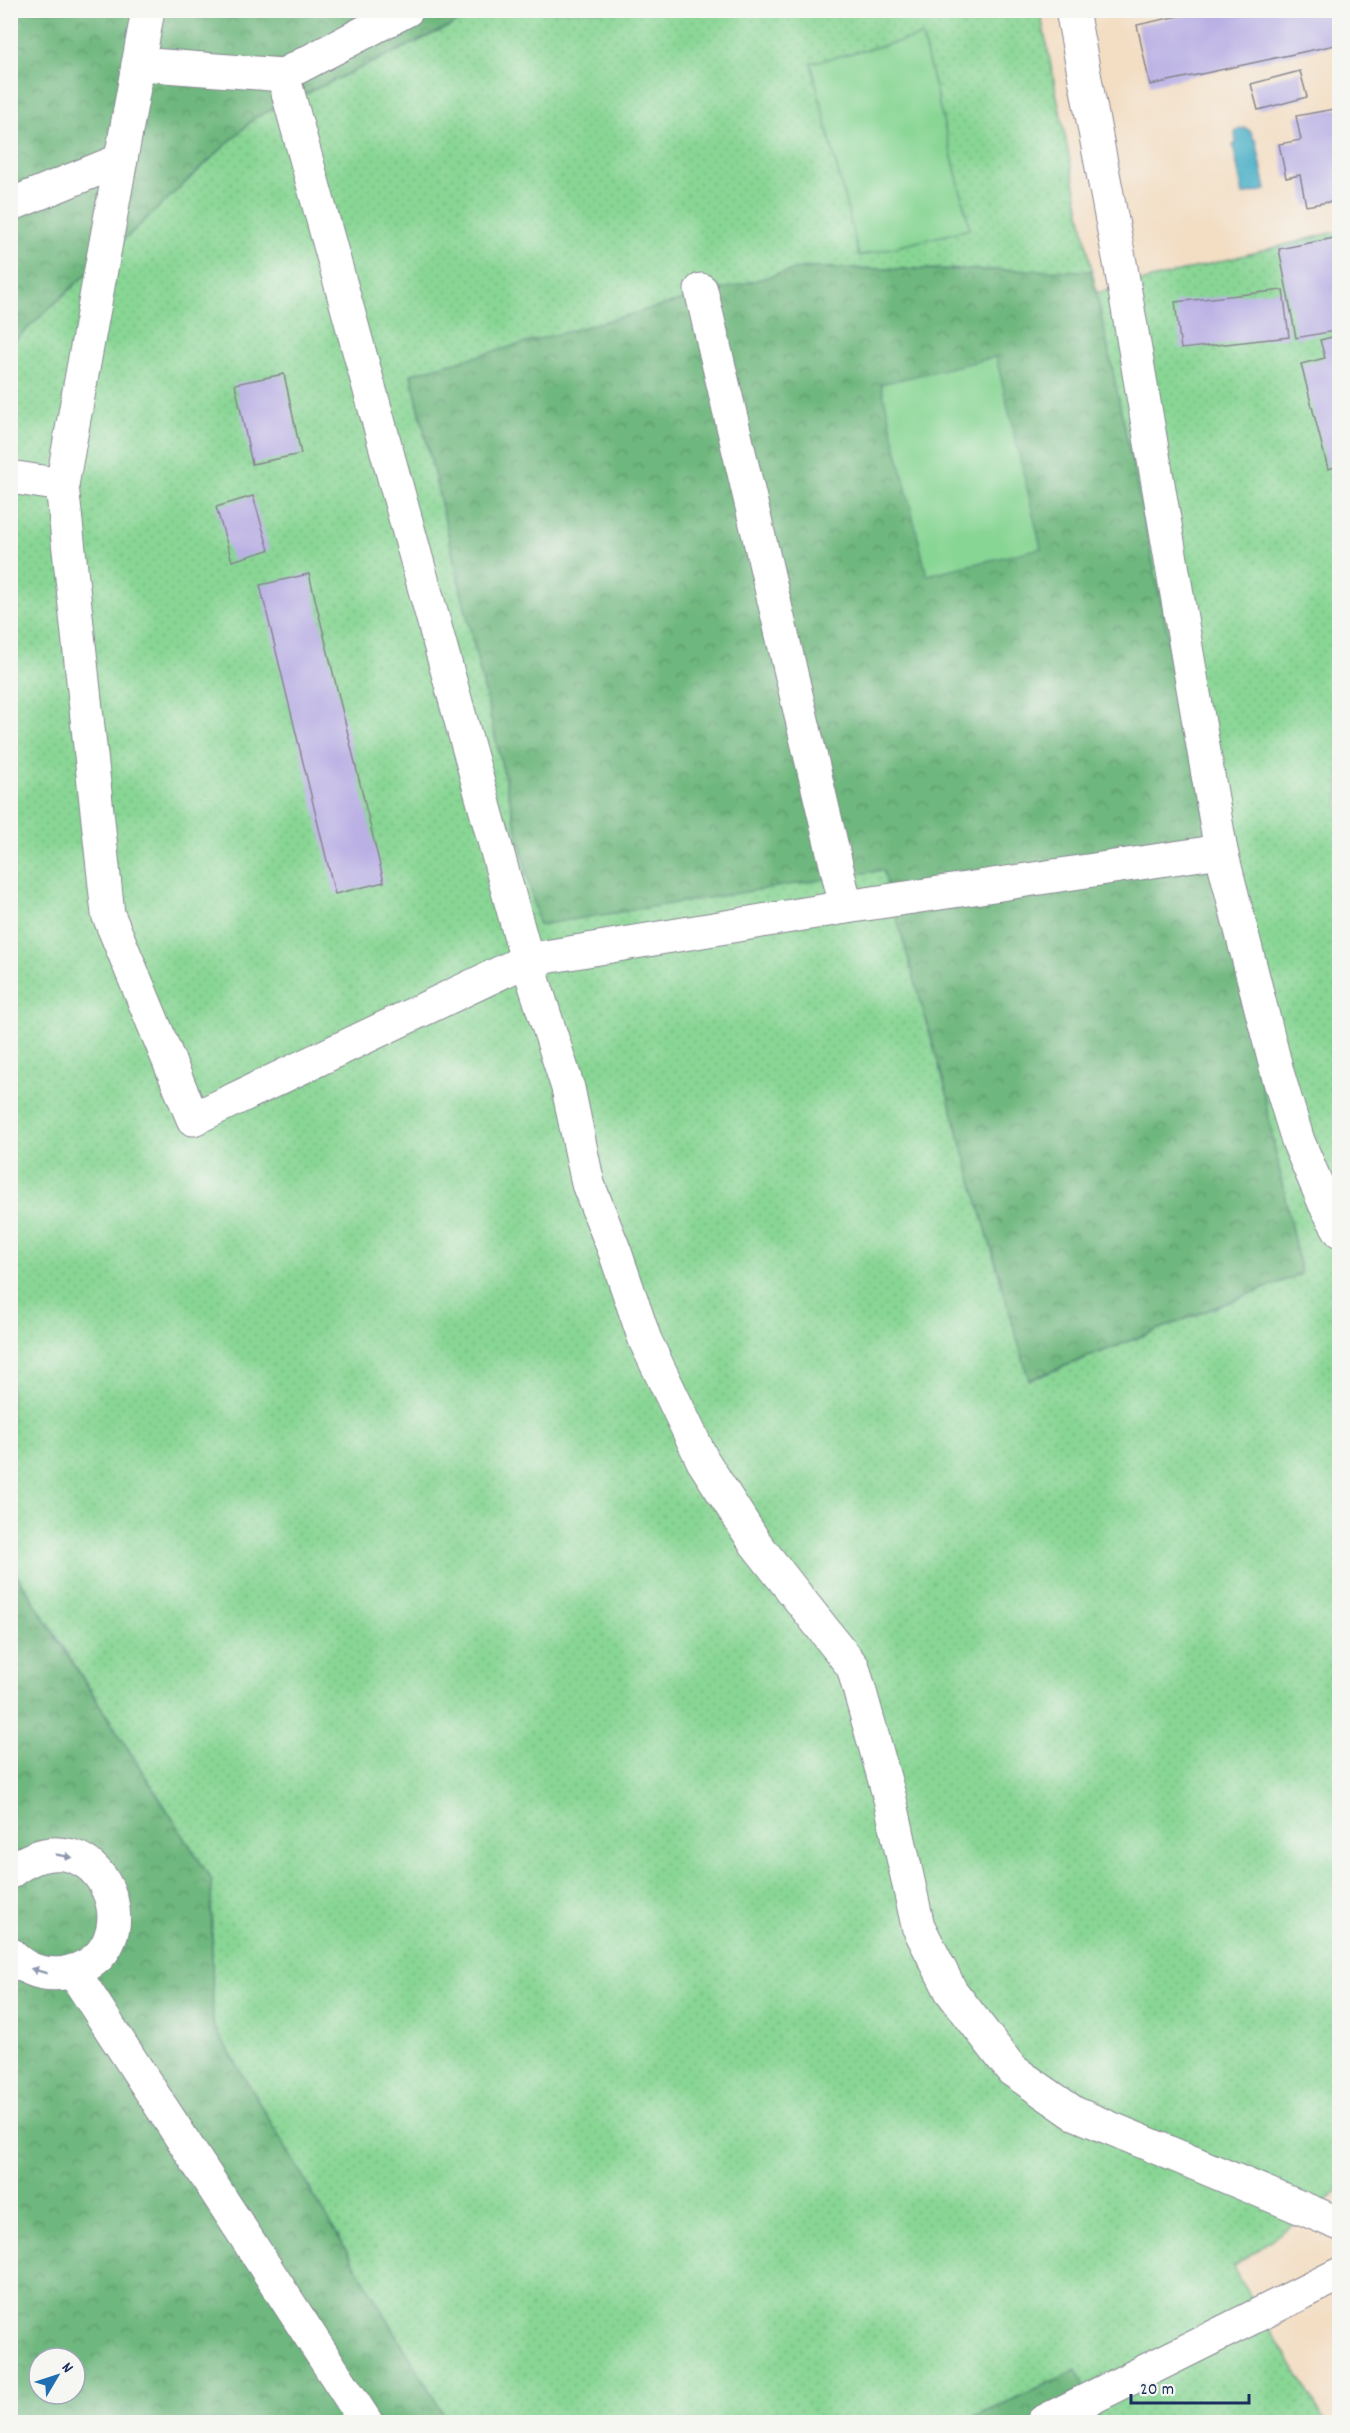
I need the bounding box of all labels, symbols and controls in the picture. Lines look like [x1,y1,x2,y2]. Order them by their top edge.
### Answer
one-way arrow [55,1852,74,1861]
one-way arrow [30,1966,48,1975]
north arrow [27,2346,87,2406]
text: N [55,2358,78,2379]
scale bar [1131,2367,1250,2405]
text: 20 m [1140,2378,1174,2403]

